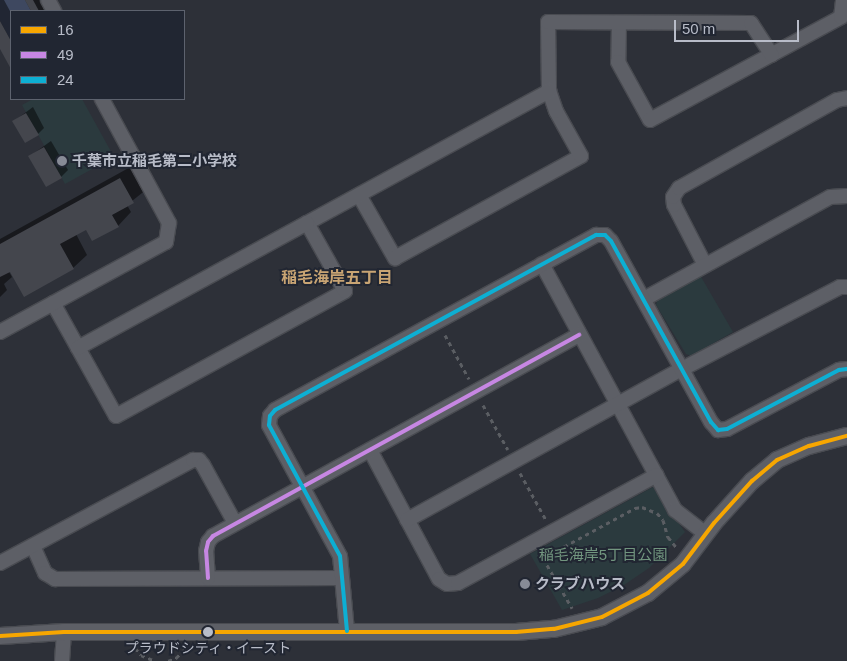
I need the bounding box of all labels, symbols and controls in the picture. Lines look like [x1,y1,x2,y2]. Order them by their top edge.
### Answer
legend [10,10,185,100]
scale bar [677,10,802,42]
text: 50 m [682,20,715,37]
text: 16 [57,21,74,38]
text: 49 [57,46,74,63]
text: 24 [57,71,74,88]
place label: 千葉市立稲毛第二小学校 [72,152,237,170]
marker: 千葉市立稲毛第二小学校 [56,155,68,167]
district label: 稲毛海岸五丁目 [281,268,393,288]
park label: 稲毛海岸5丁目公園 [539,546,667,564]
place label: クラブハウス [535,575,625,593]
marker: クラブハウス [519,578,531,590]
marker: プラウドシティ・イースト [203,627,213,637]
place label: プラウドシティ・イースト [124,640,292,656]

